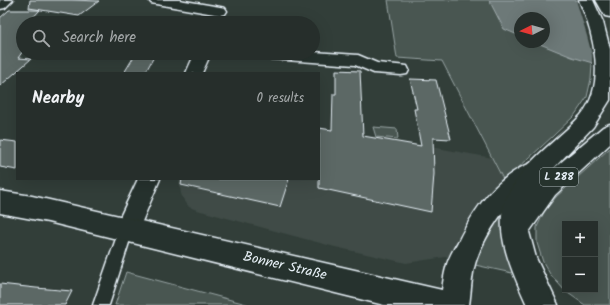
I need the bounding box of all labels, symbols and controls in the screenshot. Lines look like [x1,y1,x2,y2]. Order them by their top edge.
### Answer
north arrow [514,12,550,48]
search box [16,16,320,60]
text: Search here [62,26,136,50]
icon: search [30,27,52,49]
text: Nearby [32,85,84,112]
text: 0 results [257,88,304,109]
road number: L 288 [540,168,578,186]
map controls [562,221,598,293]
button: + [562,221,598,257]
street label: Bonner Straße [241,246,330,286]
button: − [562,257,598,293]

